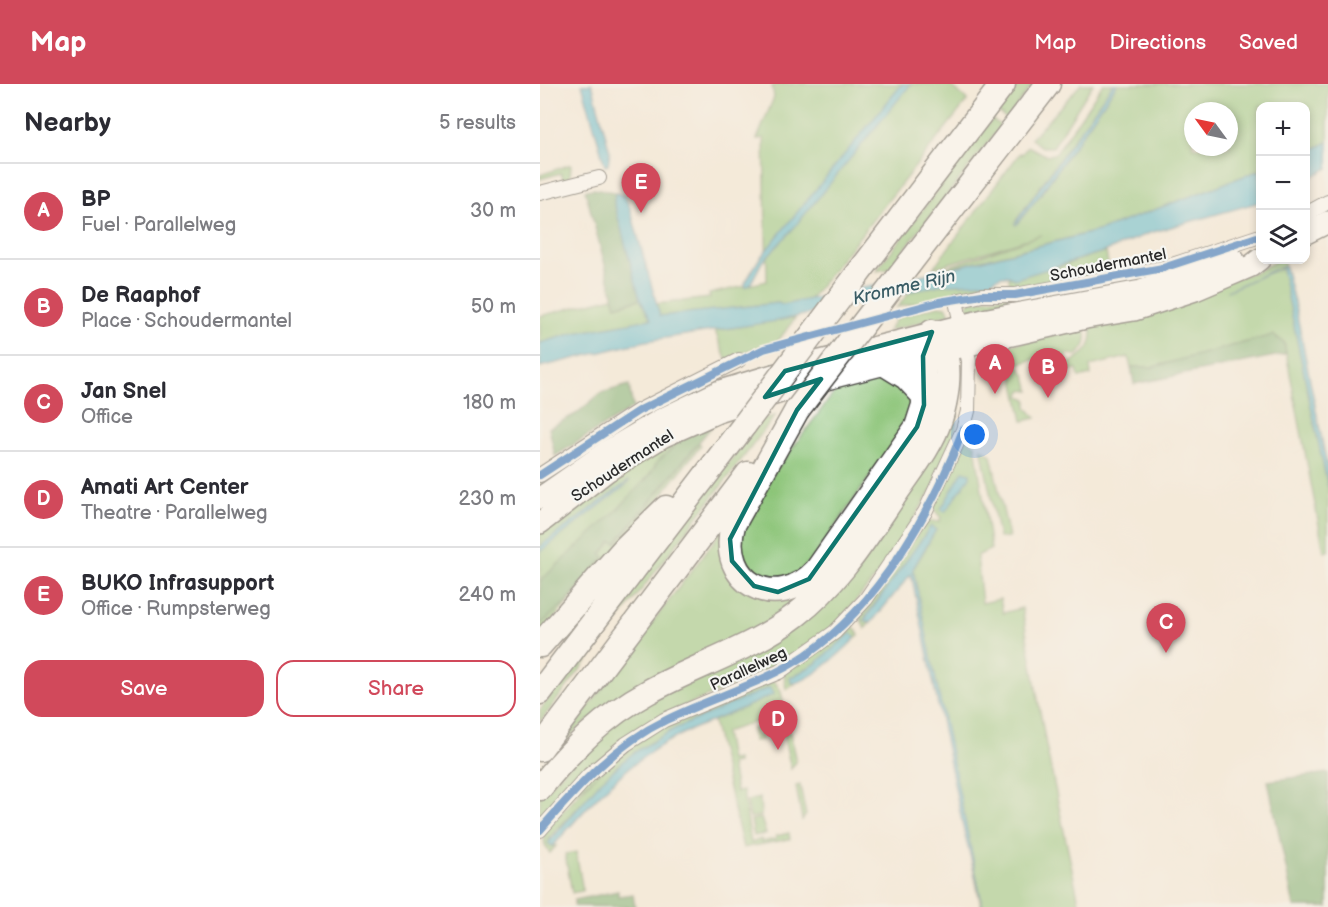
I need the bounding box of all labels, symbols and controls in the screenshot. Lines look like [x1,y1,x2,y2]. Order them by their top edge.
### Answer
text: Map [30,26,86,59]
text: Map [1034,30,1077,55]
text: Directions [1110,30,1206,55]
text: Saved [1239,30,1298,55]
north arrow [1184,102,1238,156]
map controls [1256,102,1310,264]
button: + [1256,102,1310,156]
text: Nearby [24,108,111,139]
text: 5 results [439,111,516,135]
button: − [1256,156,1310,210]
pin: E [622,164,660,213]
text: BP [81,186,110,213]
text: A [37,199,50,223]
text: 30 m [470,199,516,223]
button: layers [1256,210,1310,264]
text: Fuel · Parallelweg [81,213,236,237]
street label: Schoudermantel [1048,245,1168,286]
water label: Kromme Rijn [851,265,958,310]
text: De Raaphof [81,282,200,309]
text: B [36,295,51,319]
text: 50 m [471,295,516,319]
text: Place · Schoudermantel [81,309,292,333]
pin: A [976,344,1014,394]
pin: B [1028,348,1068,398]
text: Jan Snel [81,378,167,405]
text: C [36,391,51,415]
text: 180 m [463,391,516,415]
text: Office [81,405,133,429]
your location [960,420,989,449]
street label: Schoudermantel [568,426,678,506]
text: Amati Art Center [81,474,249,501]
text: D [37,487,50,511]
text: 230 m [459,487,516,511]
text: Theatre · Parallelweg [81,501,268,525]
text: BUKO Infrasupport [81,570,274,597]
text: E [37,583,50,607]
text: 240 m [459,583,516,607]
text: Office · Rumpsterweg [81,597,271,621]
pin: C [1146,604,1186,653]
street label: Parallelweg [707,643,790,695]
button: Save [24,660,264,717]
button: Share [276,660,516,717]
pin: D [758,700,798,750]

